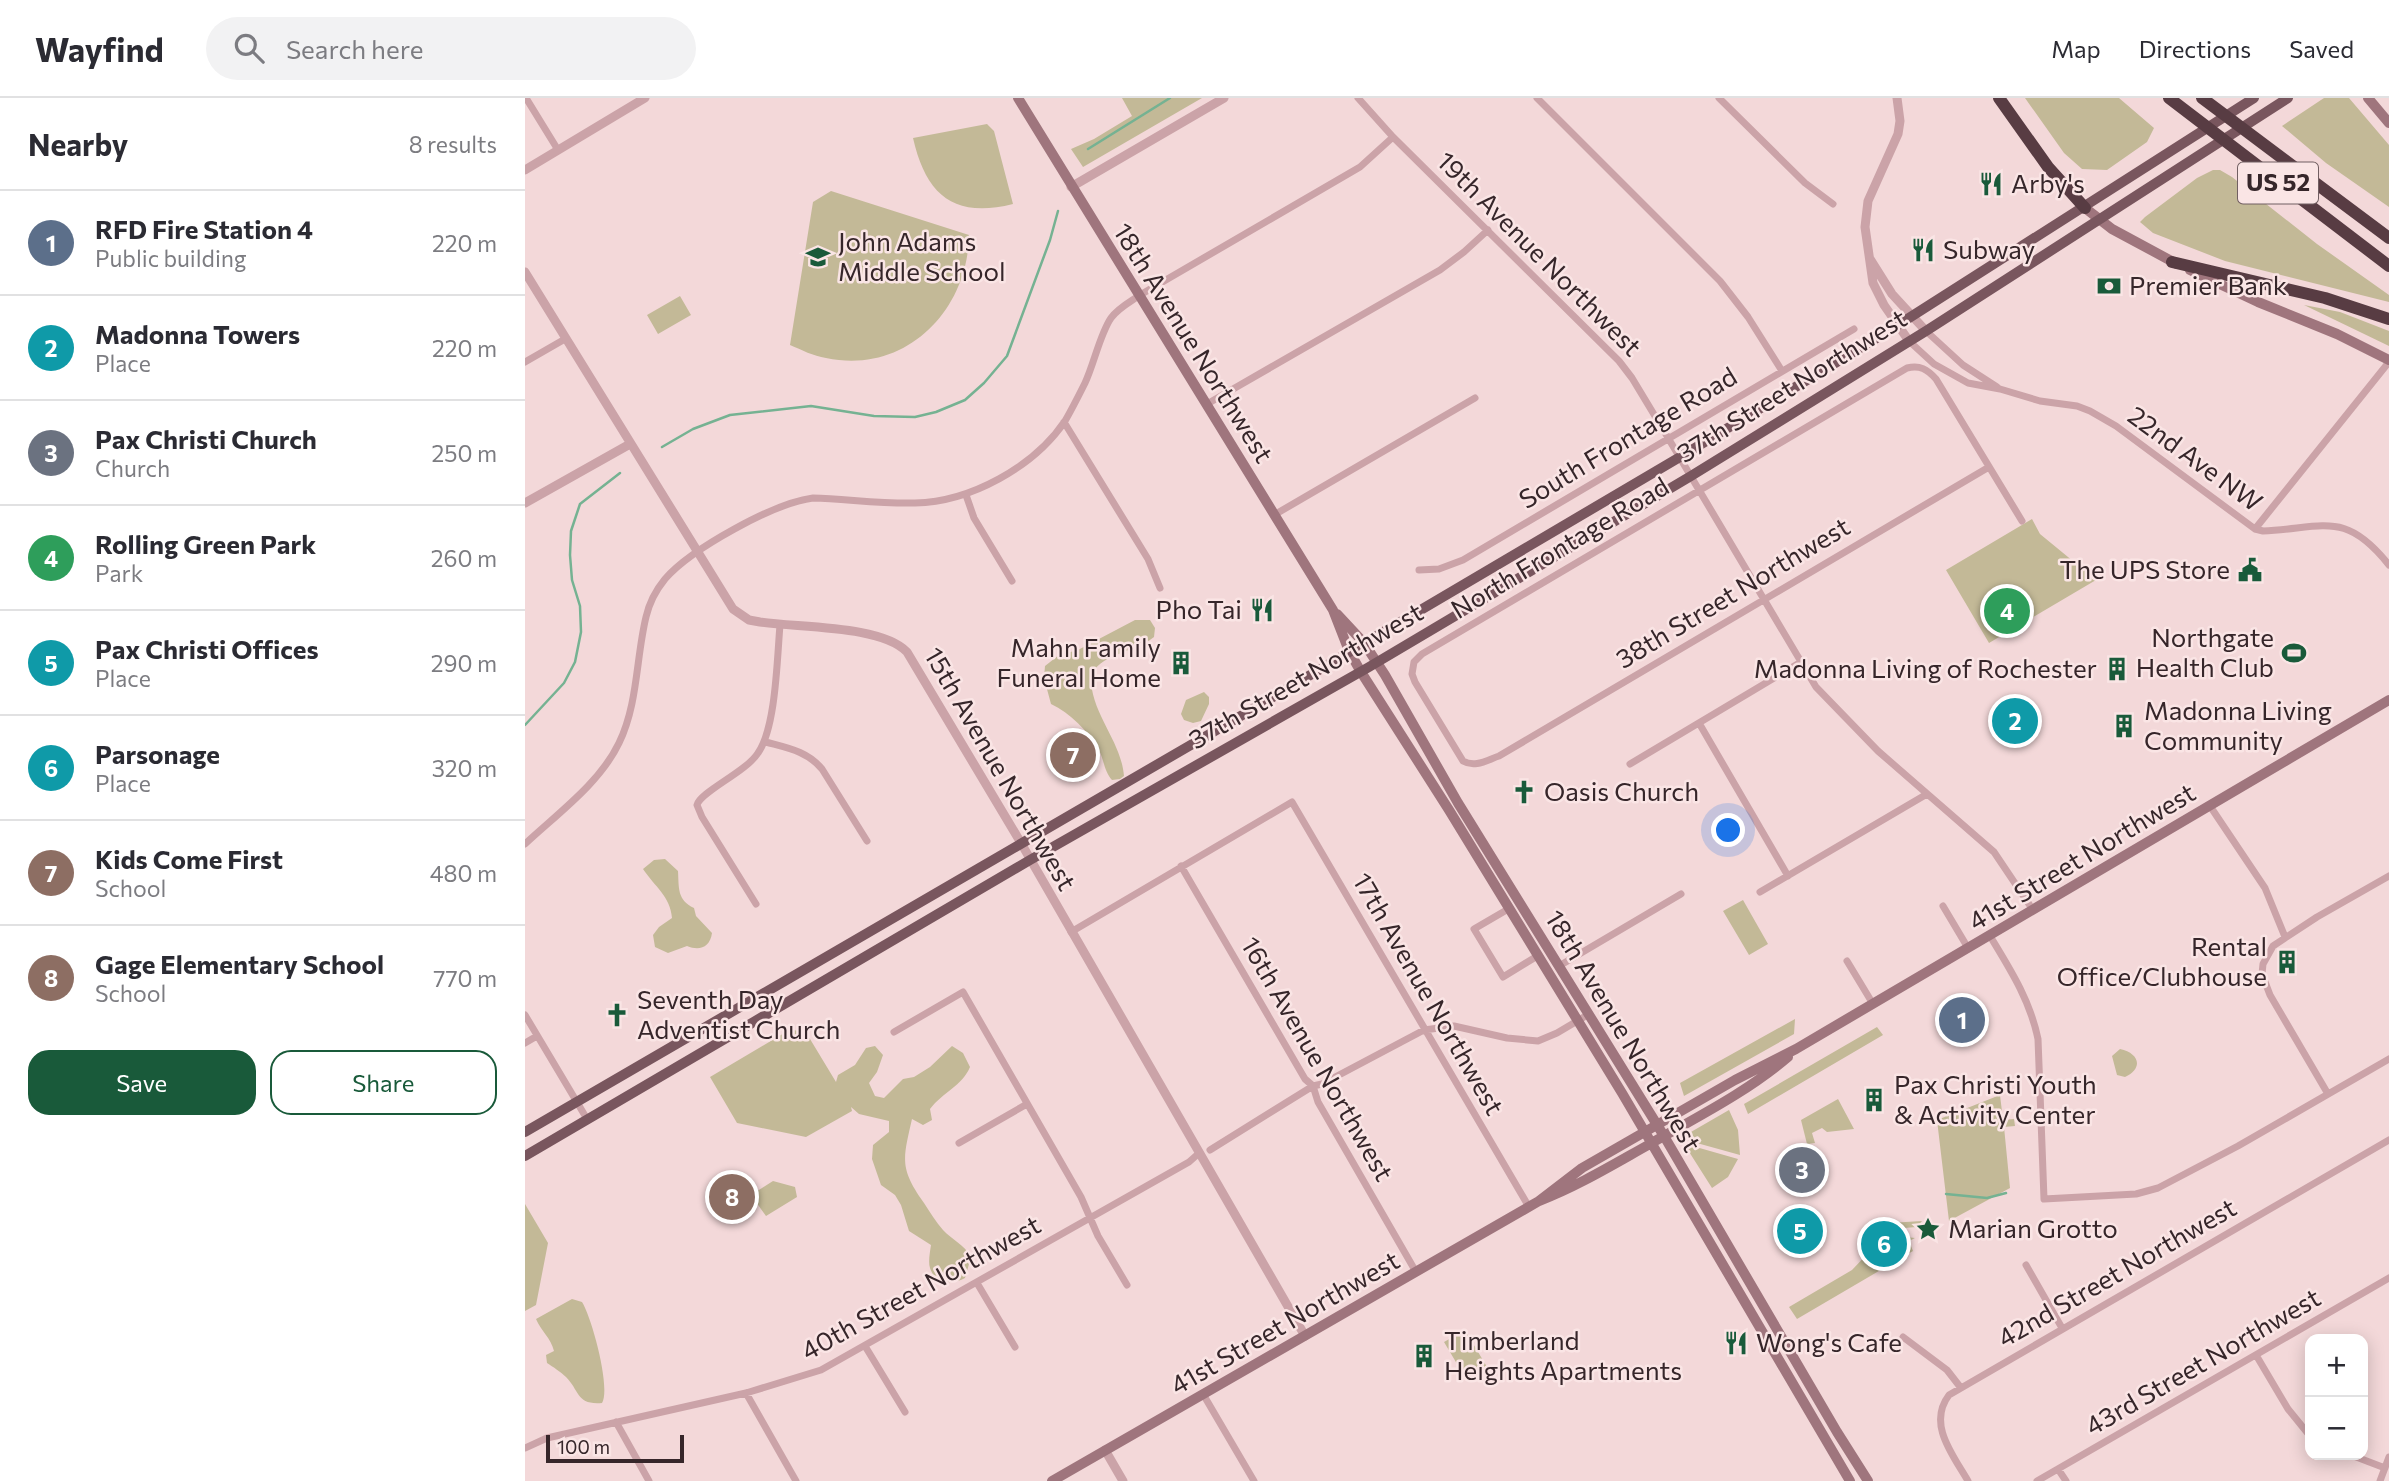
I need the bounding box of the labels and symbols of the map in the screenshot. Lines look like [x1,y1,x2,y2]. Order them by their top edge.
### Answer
street label: 19th Avenue Northwest [1431,144,1649,362]
road number: US 52 [2238,162,2318,204]
place label: Arby's [2011,167,2085,198]
restaurant icon: Arby's [1977,170,2005,198]
street label: 18th Avenue Northwest [1108,217,1281,468]
place label: John Adams Middle School [838,225,1006,286]
place label: Subway [1943,233,2035,264]
restaurant icon: Subway [1909,236,1937,264]
school or university icon: John Adams Middle School [804,243,832,271]
place label: Premier Bank [2129,269,2287,300]
bank icon: Premier Bank [2095,272,2123,300]
street label: 37th Street Northwest [1671,301,1912,468]
street label: South Frontage Road [1513,359,1742,514]
street label: 22nd Ave NW [2123,399,2269,517]
street label: North Frontage Road [1445,469,1674,624]
street label: 38th Street Northwest [1610,510,1855,674]
place label: The UPS Store [2060,553,2230,584]
public building icon: The UPS Store [2236,556,2264,584]
pin: 4 [1984,585,2030,637]
place label: Pho Tai [1156,593,1242,624]
street label: 37th Street Northwest [1183,595,1428,754]
restaurant icon: Pho Tai [1248,596,1276,624]
place label: Northgate Health Club [2136,621,2274,682]
place label: Mahn Family Funeral Home [997,631,1161,692]
sports icon: Northgate Health Club [2280,639,2308,667]
street label: 15th Avenue Northwest [919,641,1084,895]
building icon: Mahn Family Funeral Home [1167,649,1195,677]
place label: Madonna Living of Rochester [1754,652,2097,683]
building icon: Madonna Living of Rochester [2103,655,2131,683]
place label: Madonna Living Community [2144,694,2332,755]
pin: 2 [1992,695,2038,747]
building icon: Madonna Living Community [2110,712,2138,740]
pin: 7 [1050,729,1096,781]
place label: Oasis Church [1544,775,1699,806]
street label: 41st Street Northwest [1962,776,2200,936]
church icon: Oasis Church [1510,778,1538,806]
your location [1711,813,1745,847]
street label: 17th Avenue Northwest [1347,867,1511,1120]
street label: 18th Avenue Northwest [1540,904,1709,1157]
place label: Rental Office/Clubhouse [2057,930,2267,991]
street label: 16th Avenue Northwest [1236,931,1401,1186]
building icon: Rental Office/Clubhouse [2273,948,2301,976]
place label: Seventh Day Adventist Church [637,983,841,1044]
pin: 1 [1939,994,1985,1046]
church icon: Seventh Day Adventist Church [603,1001,631,1029]
place label: Pax Christi Youth & Activity Center [1894,1068,2097,1129]
building icon: Pax Christi Youth & Activity Center [1860,1086,1888,1114]
pin: 3 [1779,1144,1825,1196]
pin: 8 [709,1171,755,1223]
street label: 42nd Street Northwest [1991,1191,2241,1353]
pin: 5 [1777,1205,1823,1257]
street label: 40th Street Northwest [795,1208,1045,1365]
place label: Marian Grotto [1948,1212,2118,1243]
place icon: Marian Grotto [1914,1215,1942,1243]
pin: 6 [1861,1218,1907,1270]
street label: 41st Street Northwest [1164,1244,1404,1400]
street label: 43rd Street Northwest [2079,1281,2325,1441]
place label: Timberland Heights Apartments [1444,1324,1682,1385]
place label: Wong's Cafe [1756,1326,1902,1357]
restaurant icon: Wong's Cafe [1722,1329,1750,1357]
building icon: Timberland Heights Apartments [1410,1342,1438,1370]
scale bar [546,1432,684,1464]

